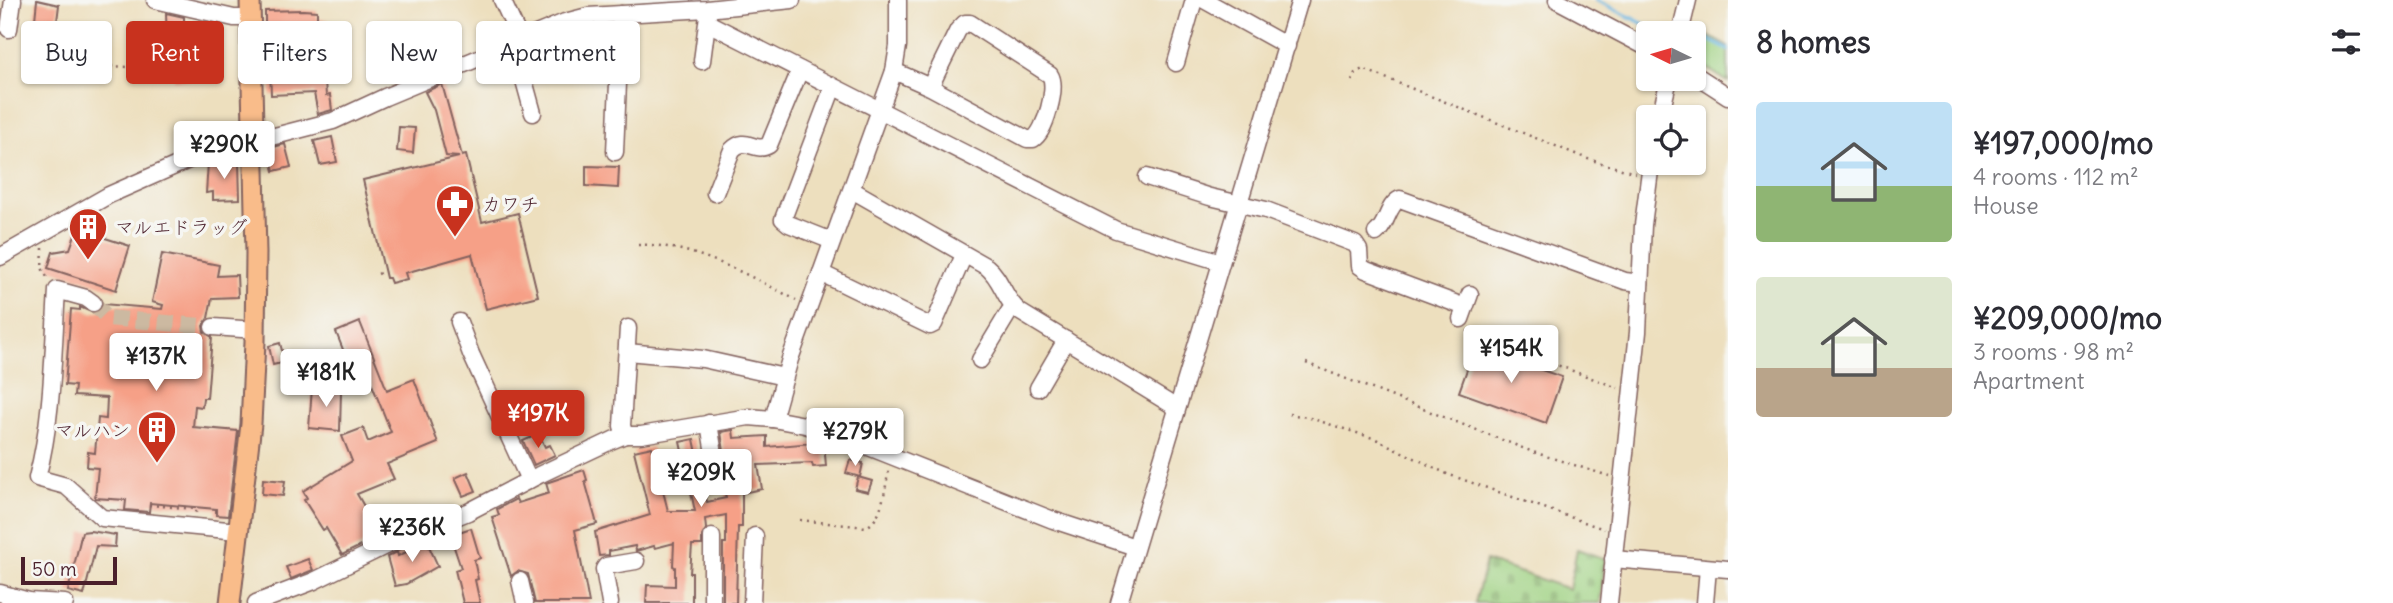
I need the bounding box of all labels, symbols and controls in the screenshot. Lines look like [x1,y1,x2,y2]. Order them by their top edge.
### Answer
chip: Buy [21,21,112,84]
chip: Rent [126,21,224,84]
chip: Filters [238,21,352,84]
chip: New [366,21,462,84]
chip: Apartment [476,21,640,84]
north arrow [1636,21,1706,91]
map controls [1636,21,1706,175]
text: 8 homes [1756,23,1871,61]
icon: filters [2327,23,2365,61]
button: locate [1636,105,1706,175]
pin: ¥290K [175,122,273,181]
text: ¥197,000/mo [1973,124,2153,162]
text: ¥290K [190,129,258,158]
icon: home [1812,130,1896,214]
text: 4 rooms · 112 m² [1973,162,2139,191]
pharmacy icon: カワチ [434,183,476,238]
text: House [1973,191,2039,220]
place label: カワチ [482,192,539,216]
building icon: マルエドラッグ [67,206,109,261]
place label: マルエドラッグ [115,215,248,239]
text: ¥209,000/mo [1973,299,2162,337]
icon: home [1812,305,1896,389]
pin: ¥154K [1462,326,1560,385]
text: ¥154K [1479,333,1543,362]
pin: ¥137K [107,334,205,393]
text: 3 rooms · 98 m² [1973,337,2134,366]
text: ¥137K [125,341,187,370]
pin: ¥181K [277,350,375,409]
text: ¥181K [296,357,356,386]
text: Apartment [1973,366,2085,395]
pin: ¥197K [489,391,587,450]
text: ¥197K [507,398,569,427]
pin: ¥279K [806,408,904,468]
building icon: マルハン [136,409,178,464]
text: ¥279K [823,416,887,445]
place label: マルハン [55,418,130,442]
pin: ¥209K [652,449,750,509]
text: ¥209K [667,457,735,486]
pin: ¥236K [363,504,461,564]
text: ¥236K [379,512,445,541]
scale bar [21,554,117,586]
text: 50 m [32,557,77,581]

